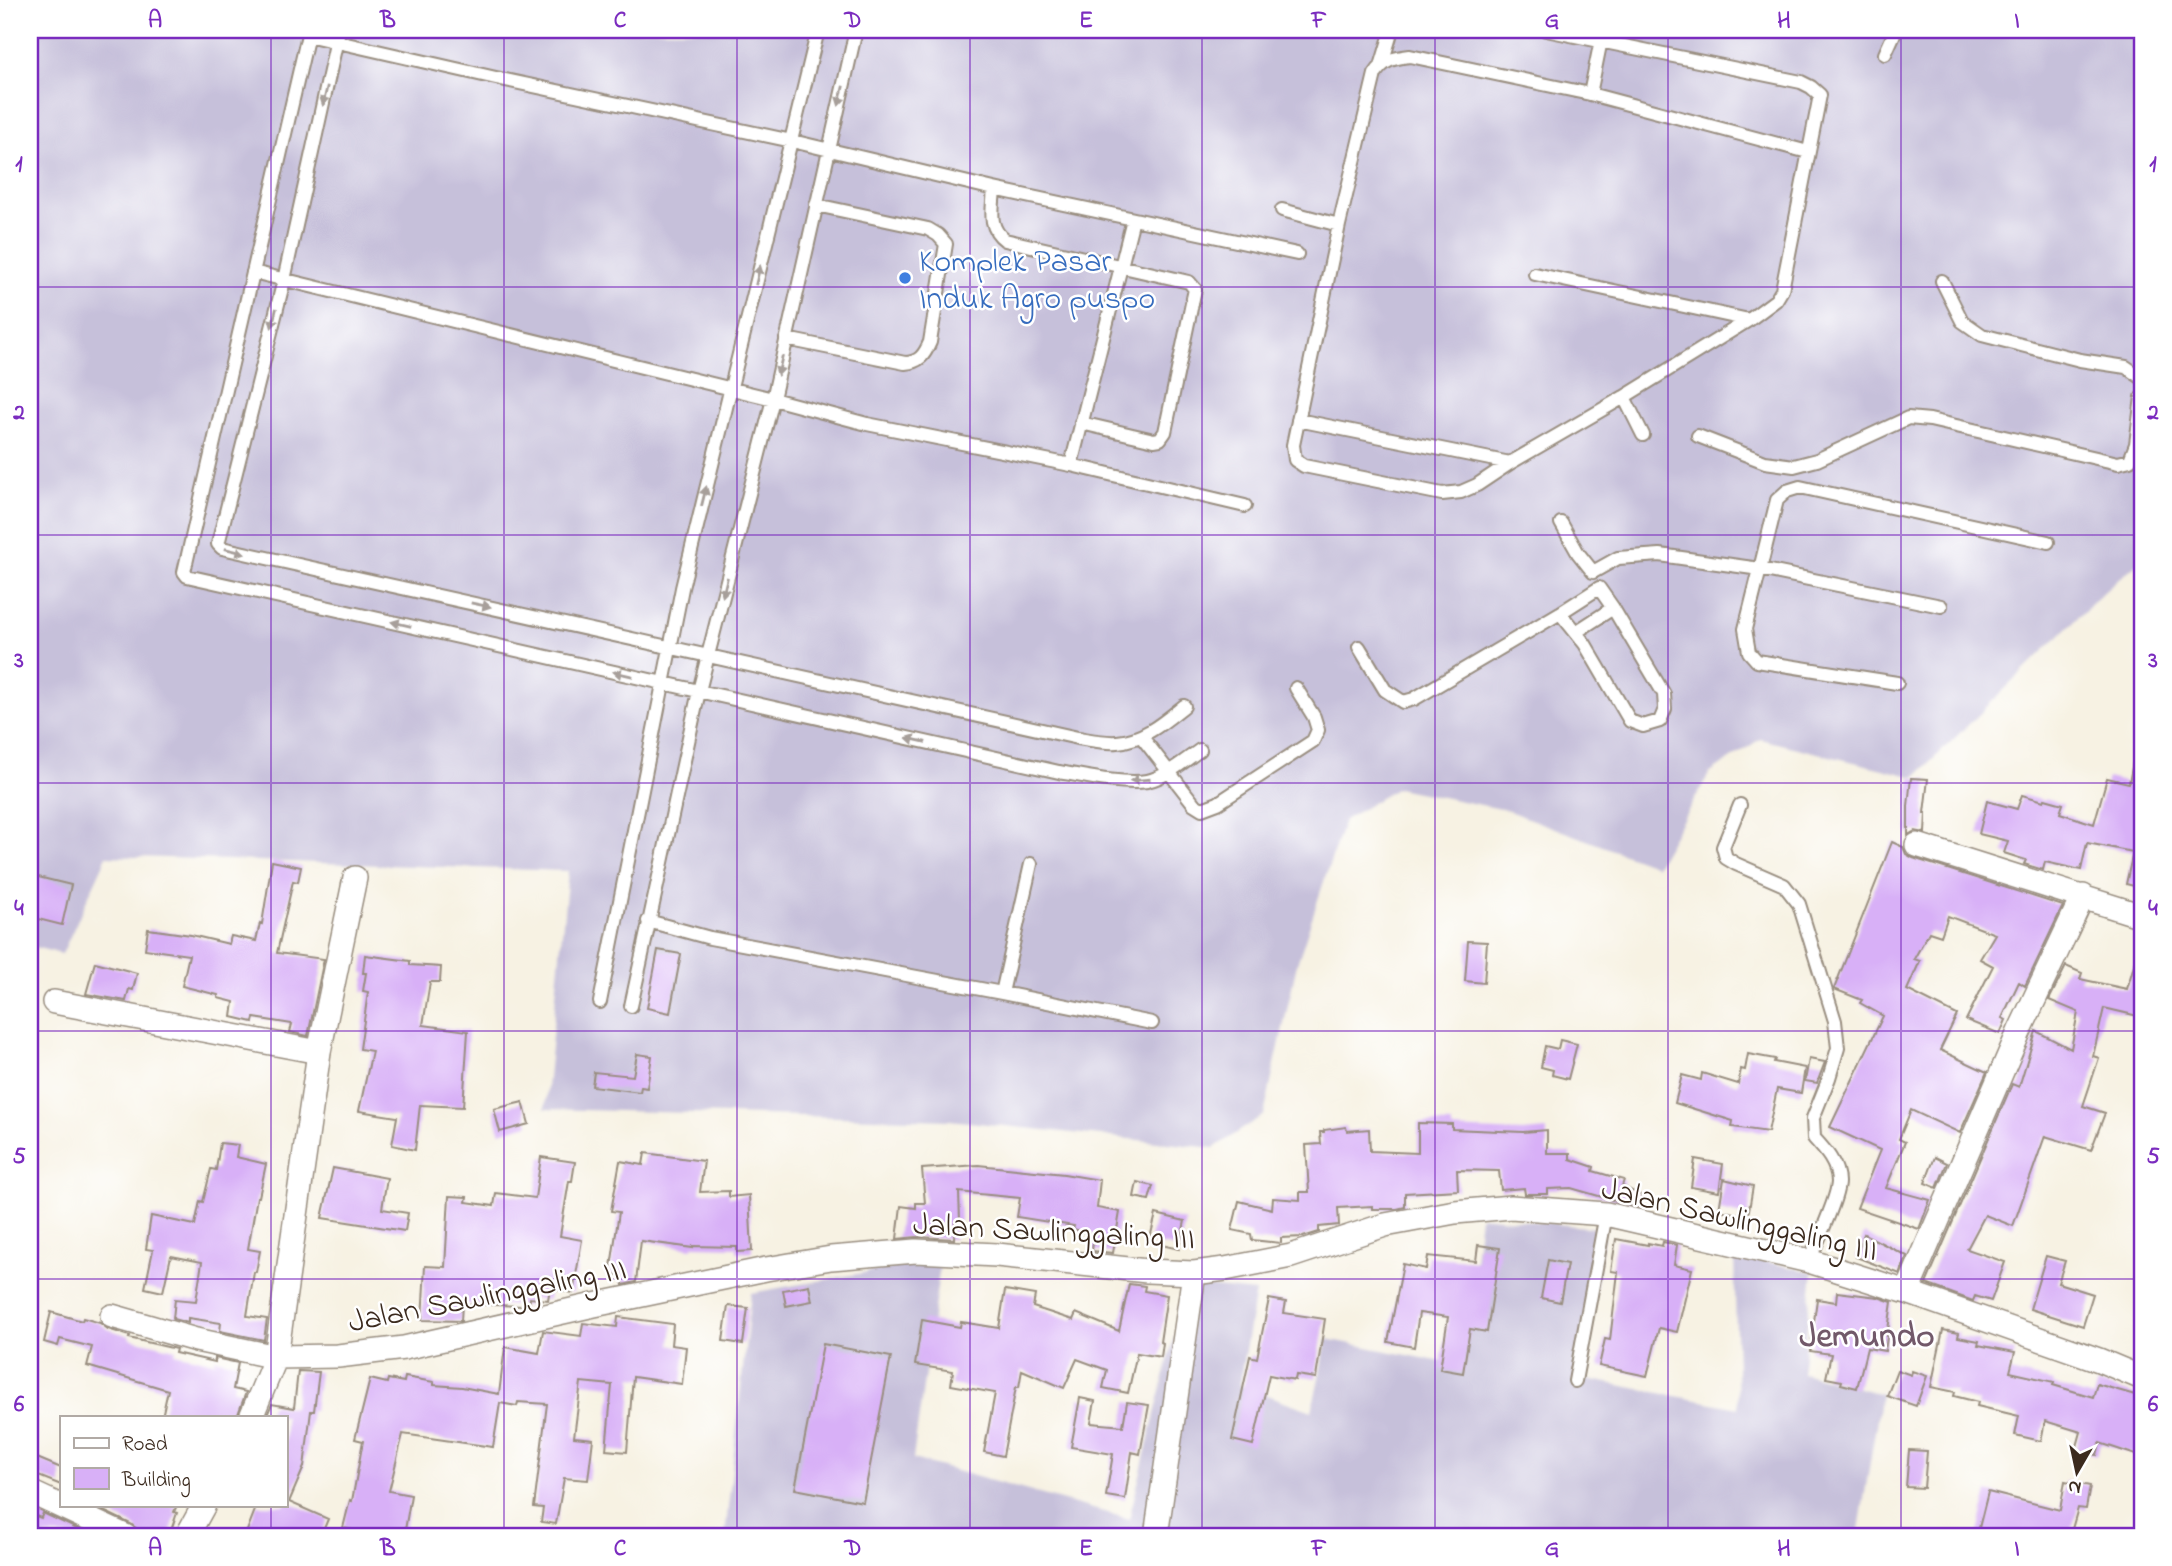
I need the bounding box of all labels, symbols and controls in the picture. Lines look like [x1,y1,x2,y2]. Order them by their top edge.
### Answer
text: A [148,5,162,38]
text: B [379,5,396,38]
text: C [614,5,627,38]
text: D [844,5,861,38]
text: E [1079,5,1093,38]
text: F [1311,5,1327,38]
text: G [1545,5,1559,38]
text: H [1777,5,1791,38]
text: I [2014,5,2020,38]
one-way arrow [319,85,330,107]
one-way arrow [836,85,847,107]
text: 1 [15,149,23,182]
text: 1 [2149,149,2157,182]
place label: Komplek Pasar Induk Agro puspo [919,240,1155,324]
one-way arrow [753,264,764,286]
marker: Komplek Pasar Induk Agro puspo [897,270,913,286]
one-way arrow [268,307,279,329]
one-way arrow [774,355,785,377]
text: 2 [12,397,25,430]
text: 2 [2146,397,2159,430]
one-way arrow [699,485,710,507]
one-way arrow [224,546,246,557]
one-way arrow [719,576,730,598]
one-way arrow [471,600,493,611]
one-way arrow [390,618,412,629]
text: 3 [13,645,24,678]
text: 3 [2147,645,2158,678]
one-way arrow [612,668,634,679]
one-way arrow [905,734,927,745]
one-way arrow [1129,775,1151,786]
text: 4 [14,893,24,926]
text: 4 [2148,893,2158,926]
text: 5 [12,1141,26,1174]
text: 5 [2146,1141,2160,1174]
street label: Jalan Sawlinggaling III [1596,1167,1882,1276]
street label: Jalan Sawlinggaling III [912,1203,1196,1264]
street label: Jalan Sawlinggaling III [345,1247,631,1347]
district label: Jemundo [1800,1312,1934,1363]
text: 6 [14,1389,25,1422]
text: 6 [2148,1389,2159,1422]
legend [60,1416,287,1506]
text: Road [122,1430,168,1460]
north arrow [2042,1436,2112,1506]
text: Building [121,1466,191,1498]
text: N [2066,1472,2083,1501]
text: A [148,1533,162,1566]
text: B [379,1533,396,1566]
text: C [614,1533,627,1566]
text: D [844,1533,861,1566]
text: E [1079,1533,1093,1566]
text: F [1311,1533,1327,1566]
text: G [1545,1533,1559,1566]
text: H [1777,1533,1791,1566]
text: I [2014,1533,2020,1566]

